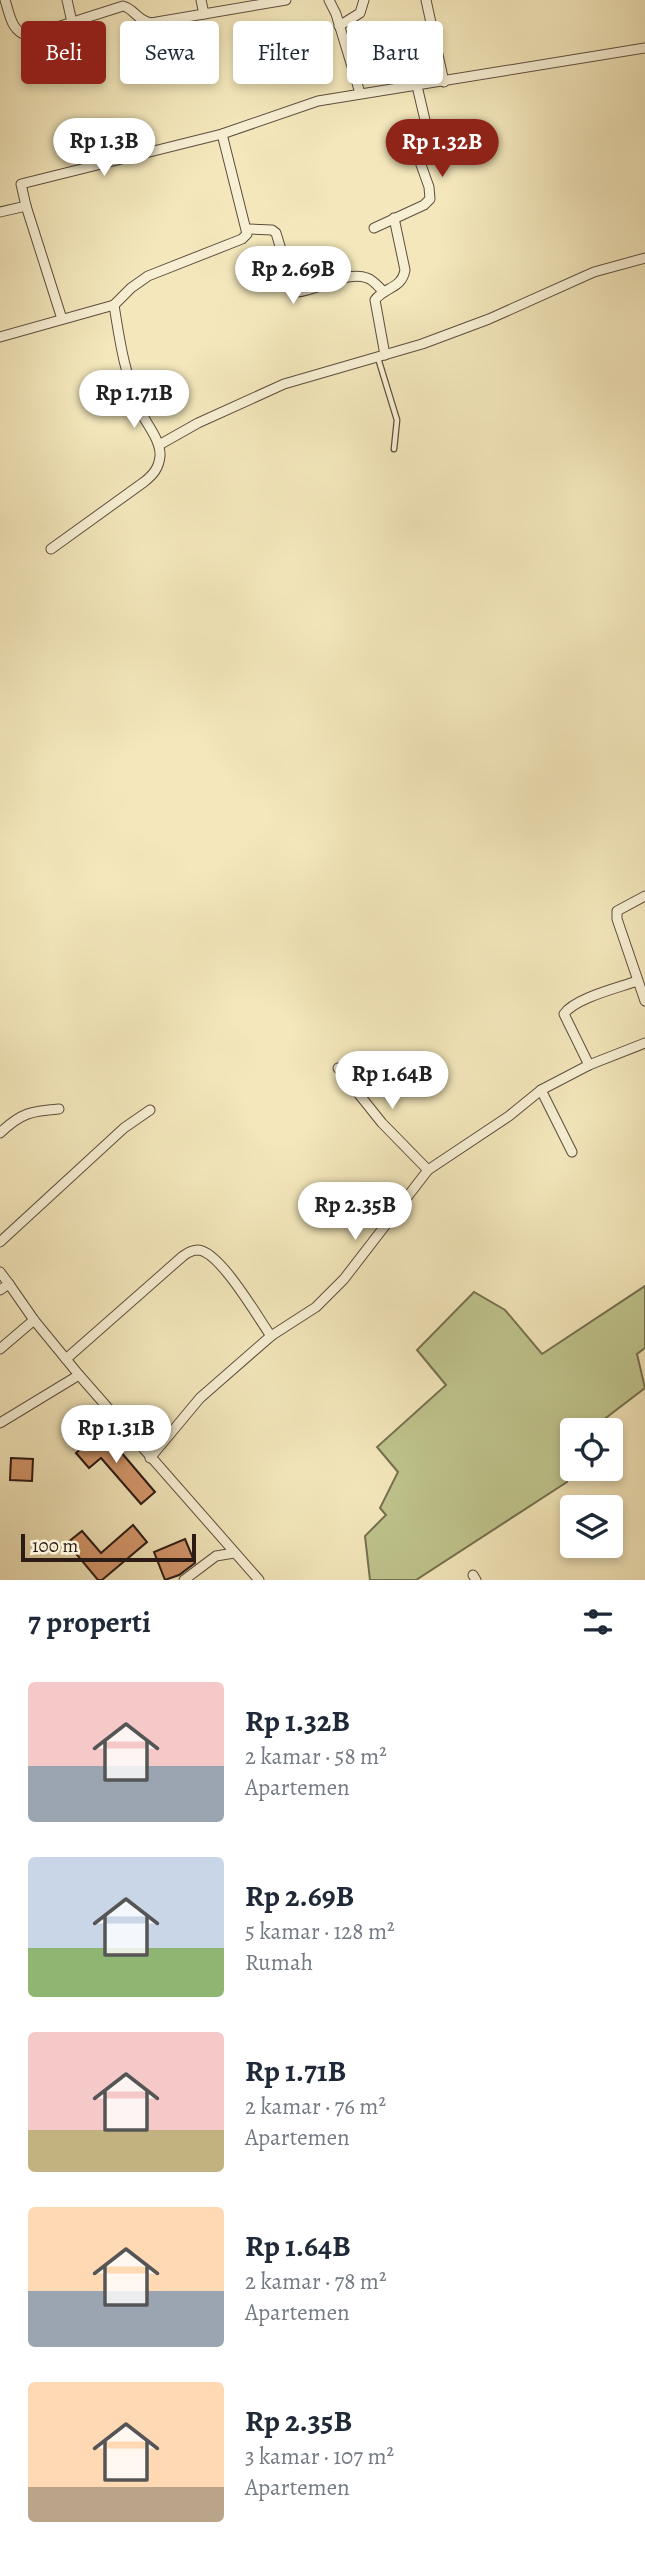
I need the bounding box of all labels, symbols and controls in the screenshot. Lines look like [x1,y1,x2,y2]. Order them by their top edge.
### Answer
chip: Beli [21,21,106,84]
chip: Sewa [120,21,219,84]
chip: Filter [233,21,333,84]
chip: Baru [347,21,443,84]
pin: Rp 1.3B [39,118,169,178]
pin: Rp 1.32B [370,120,514,179]
text: Rp 1.3B [69,125,139,156]
text: Rp 1.32B [402,126,482,157]
pin: Rp 2.69B [221,246,365,306]
text: Rp 2.69B [251,253,335,284]
pin: Rp 1.71B [62,370,206,430]
text: Rp 1.71B [95,377,173,408]
pin: Rp 1.64B [320,1052,464,1111]
text: Rp 1.64B [351,1058,433,1089]
pin: Rp 2.35B [283,1182,427,1242]
text: Rp 2.35B [314,1189,396,1220]
pin: Rp 1.31B [44,1406,188,1465]
text: Rp 1.31B [77,1412,155,1443]
map controls [560,1418,623,1558]
button: locate [560,1418,623,1481]
button: layers [560,1495,623,1558]
scale bar [21,1531,196,1563]
text: 100 m [32,1533,78,1559]
text: 7 properti [28,1602,151,1642]
icon: filters [579,1603,617,1641]
text: Rp 1.32B [245,1701,350,1741]
icon: home [84,1710,168,1794]
text: 2 kamar · 58 m² [245,1741,387,1772]
text: Apartemen [245,1772,350,1803]
text: Rp 2.69B [245,1876,354,1916]
icon: home [84,1885,168,1969]
text: 5 kamar · 128 m² [245,1916,395,1947]
text: Rumah [245,1947,313,1978]
text: Rp 1.71B [245,2051,346,2091]
icon: home [84,2060,168,2144]
text: 2 kamar · 76 m² [245,2091,386,2122]
text: Apartemen [245,2122,350,2153]
text: Rp 1.64B [245,2226,351,2266]
icon: home [84,2235,168,2319]
text: 2 kamar · 78 m² [245,2266,387,2297]
text: Apartemen [245,2297,350,2328]
text: Rp 2.35B [245,2401,352,2441]
icon: home [84,2410,168,2494]
text: 3 kamar · 107 m² [245,2441,394,2472]
text: Apartemen [245,2472,350,2503]

